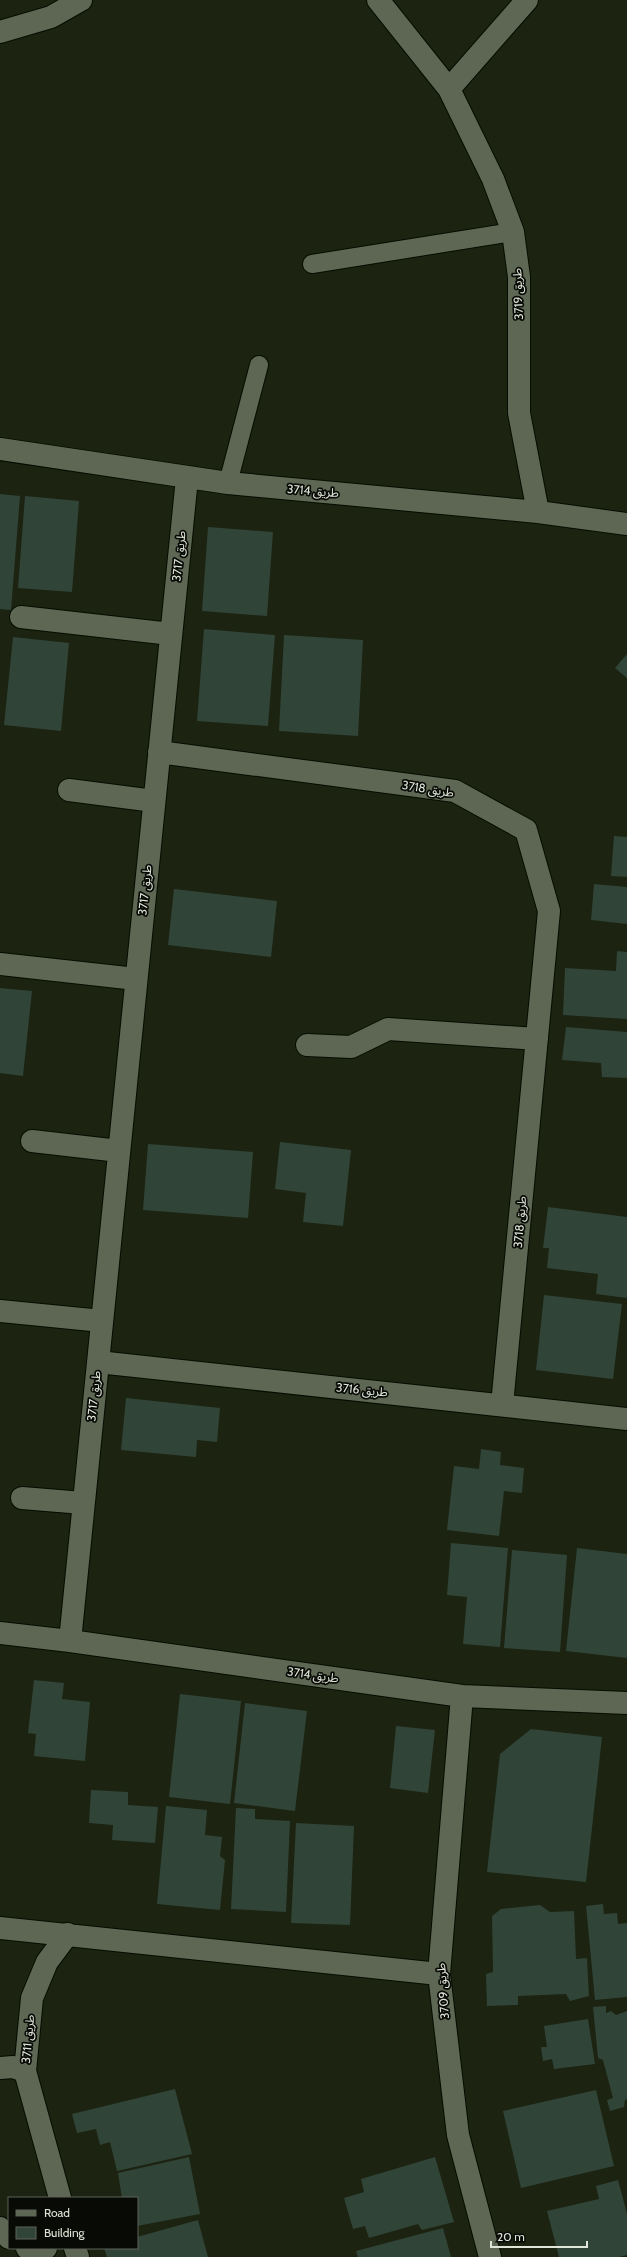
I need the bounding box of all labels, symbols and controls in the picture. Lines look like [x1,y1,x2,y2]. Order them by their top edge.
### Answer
street label: طريق 3719 [509,268,527,320]
street label: طريق 3714 [286,481,340,501]
street label: طريق 3717 [168,530,190,582]
street label: طريق 3718 [401,777,455,801]
street label: طريق 3717 [134,864,156,916]
street label: طريق 3718 [510,1195,530,1249]
street label: طريق 3717 [83,1370,105,1422]
street label: طريق 3716 [335,1379,389,1401]
street label: طريق 3714 [286,1663,340,1687]
street label: طريق 3709 [433,1962,453,2020]
street label: طريق 3711 [18,2014,38,2064]
legend [8,2197,138,2249]
text: Road [44,2205,70,2220]
scale bar [491,2223,587,2249]
text: Building [44,2225,86,2240]
text: 20 m [497,2229,525,2244]

